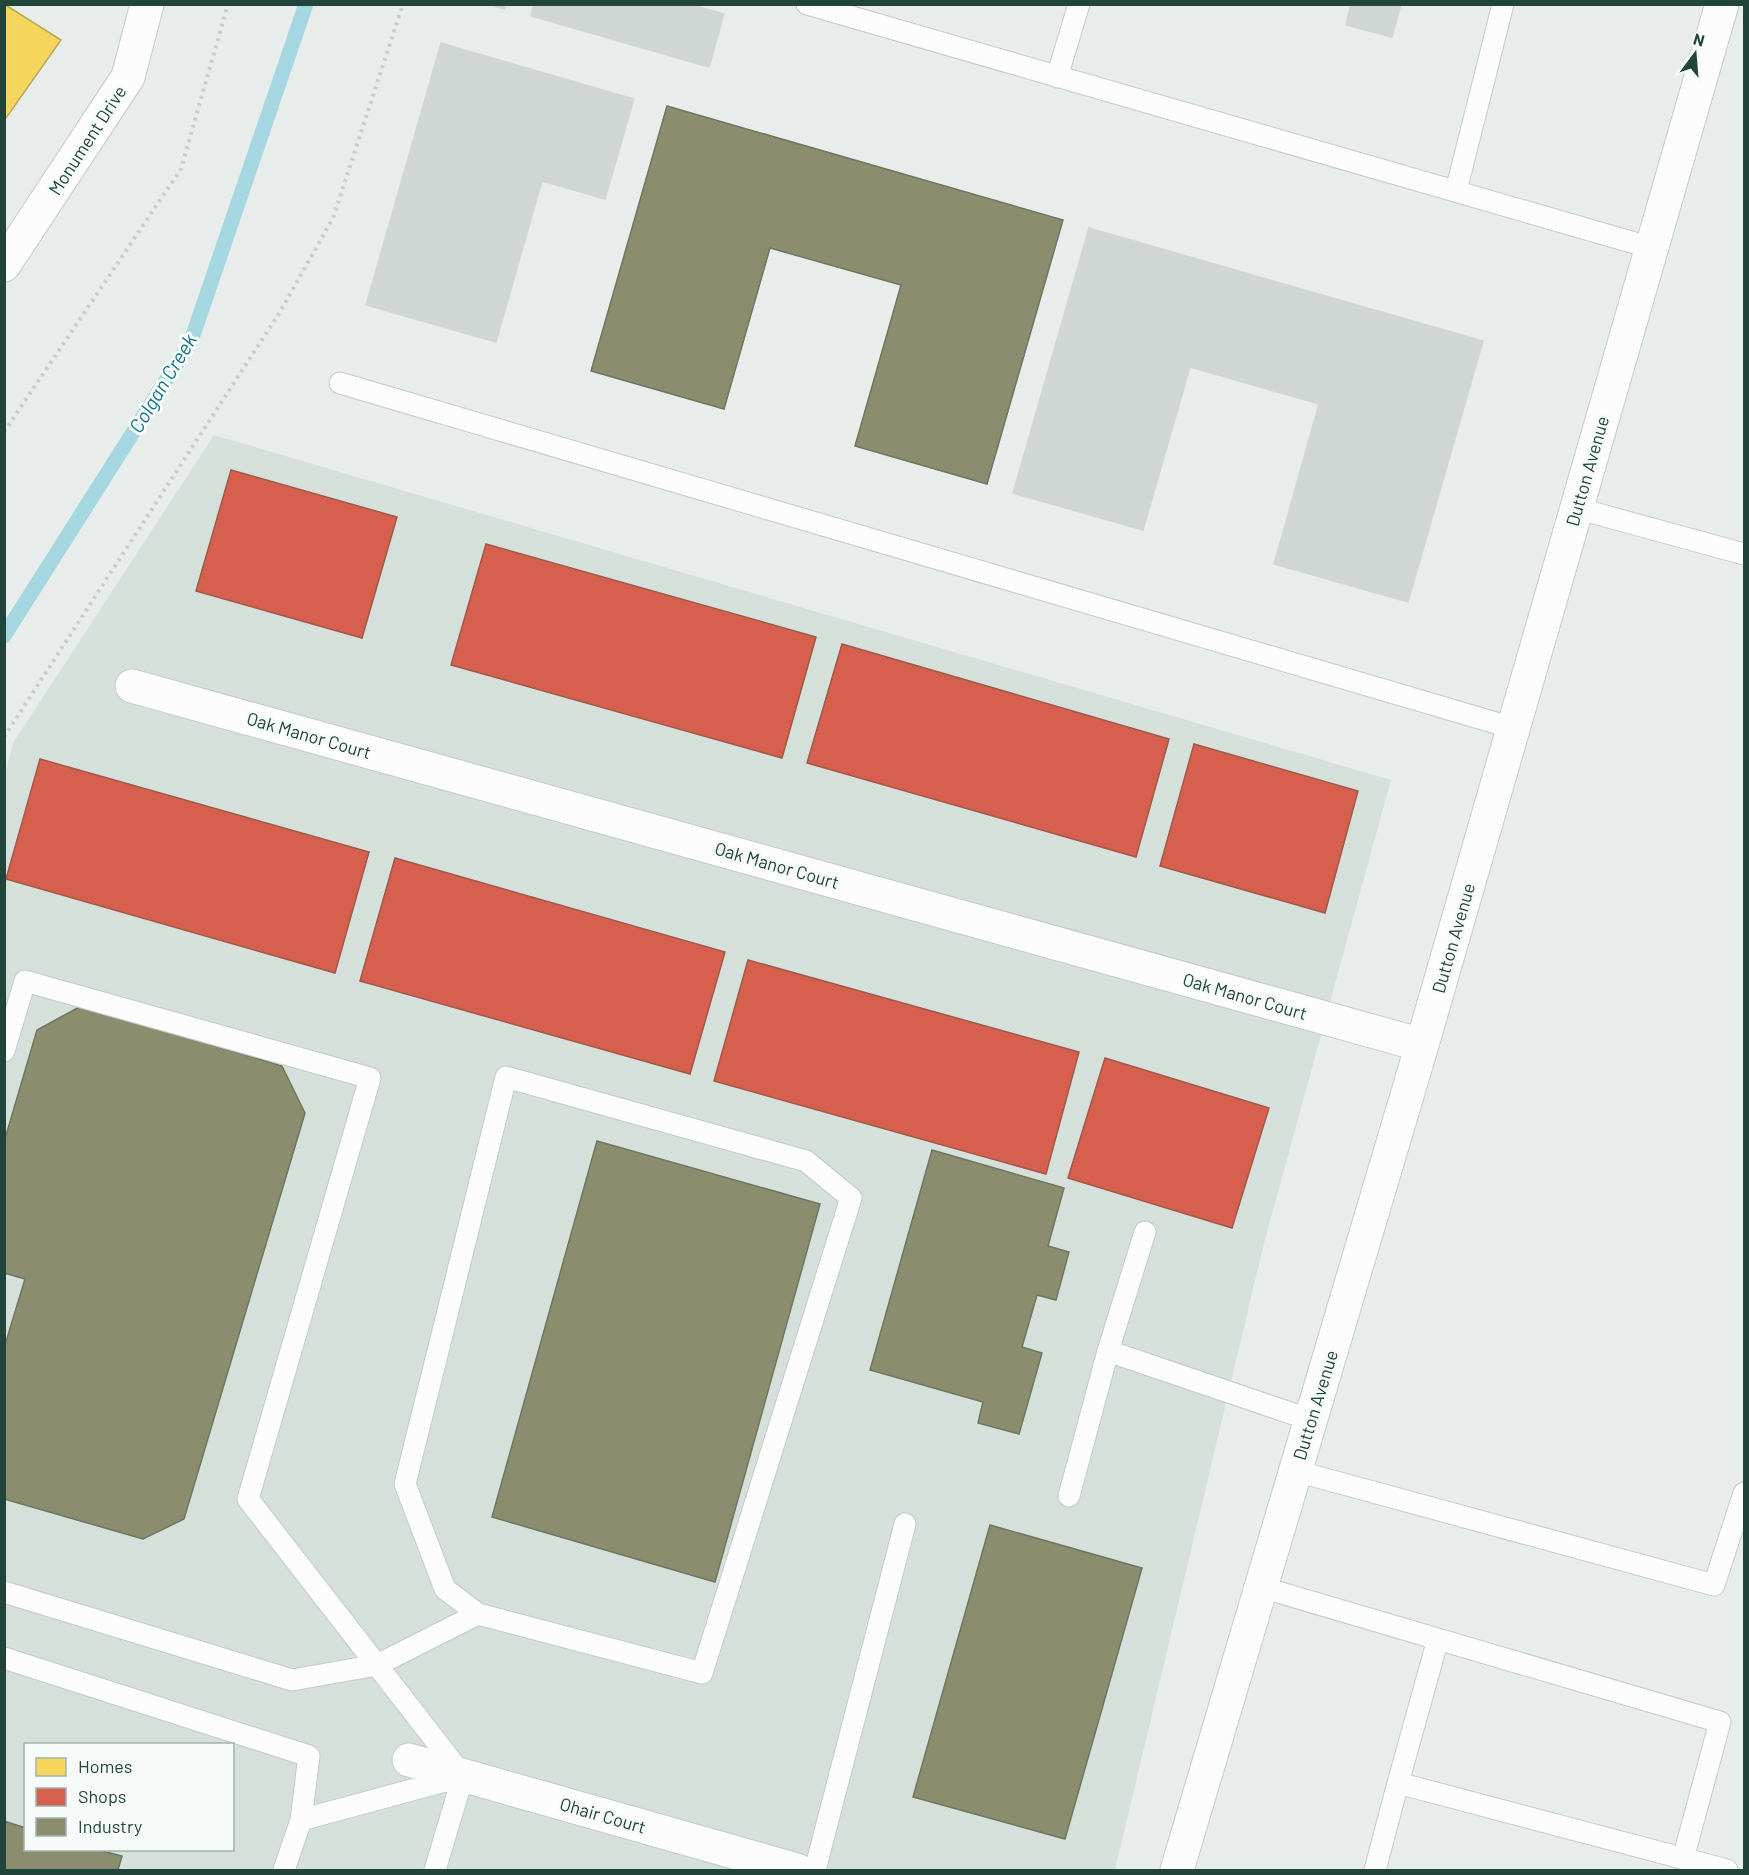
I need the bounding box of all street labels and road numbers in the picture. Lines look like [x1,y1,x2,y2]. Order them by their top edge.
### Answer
street label: Monument Drive [43,81,131,199]
street label: Dutton Avenue [1561,413,1613,529]
street label: Oak Manor Court [244,707,374,763]
street label: Oak Manor Court [712,837,842,893]
street label: Dutton Avenue [1427,880,1479,996]
street label: Oak Manor Court [1180,968,1310,1024]
street label: Dutton Avenue [1288,1347,1342,1463]
street label: Ohair Court [557,1792,649,1838]

